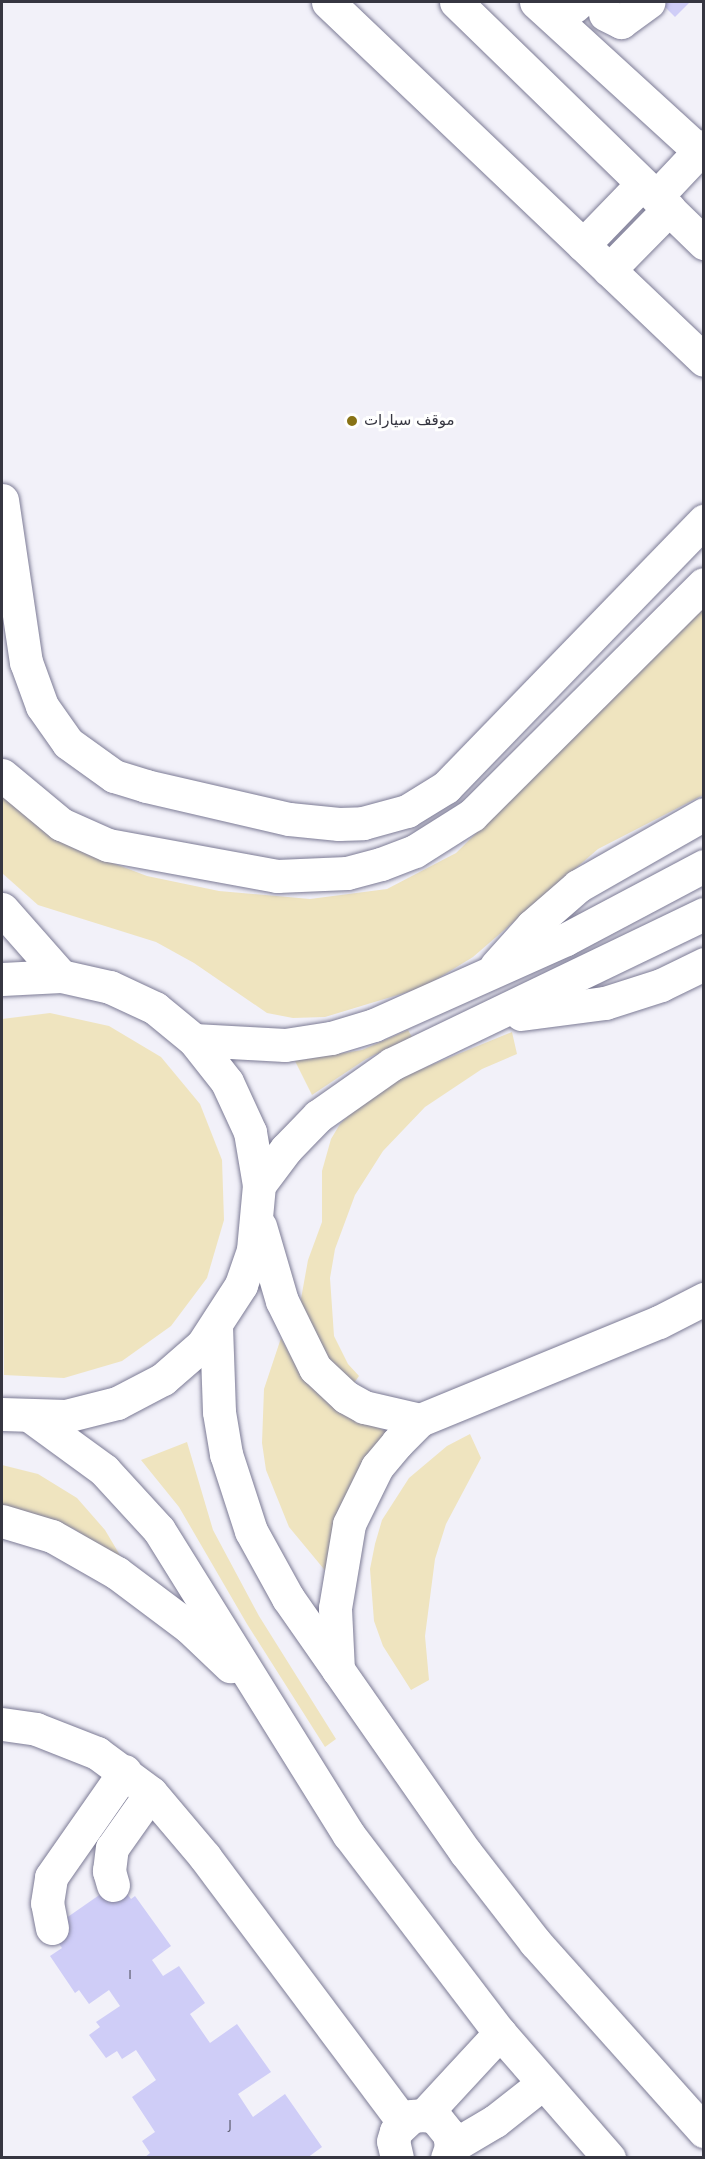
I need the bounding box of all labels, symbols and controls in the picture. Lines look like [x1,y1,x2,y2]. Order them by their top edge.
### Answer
place label: موقف سيارات [364,412,454,430]
marker: موقف سيارات [345,414,359,428]
house number: I [128,1969,132,1983]
house number: J [228,2119,232,2133]

